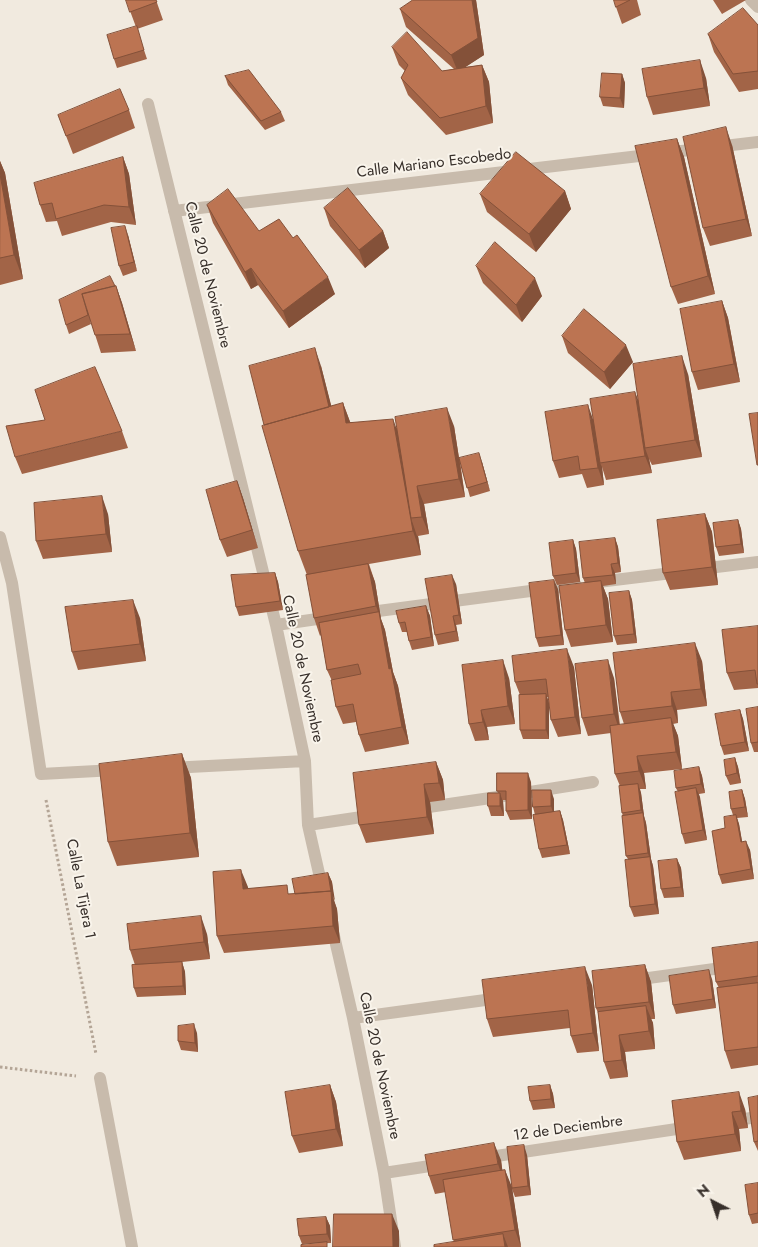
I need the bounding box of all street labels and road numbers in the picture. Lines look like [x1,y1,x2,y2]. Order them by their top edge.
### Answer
street label: Calle Mariano Escobedo [356,146,512,182]
street label: Calle 20 de Noviembre [180,200,234,350]
street label: Calle 20 de Noviembre [278,594,326,744]
street label: Calle La Tijera 1 [62,838,98,940]
street label: Calle 20 de Noviembre [355,991,403,1141]
street label: 12 de Deciembre [512,1112,624,1146]

